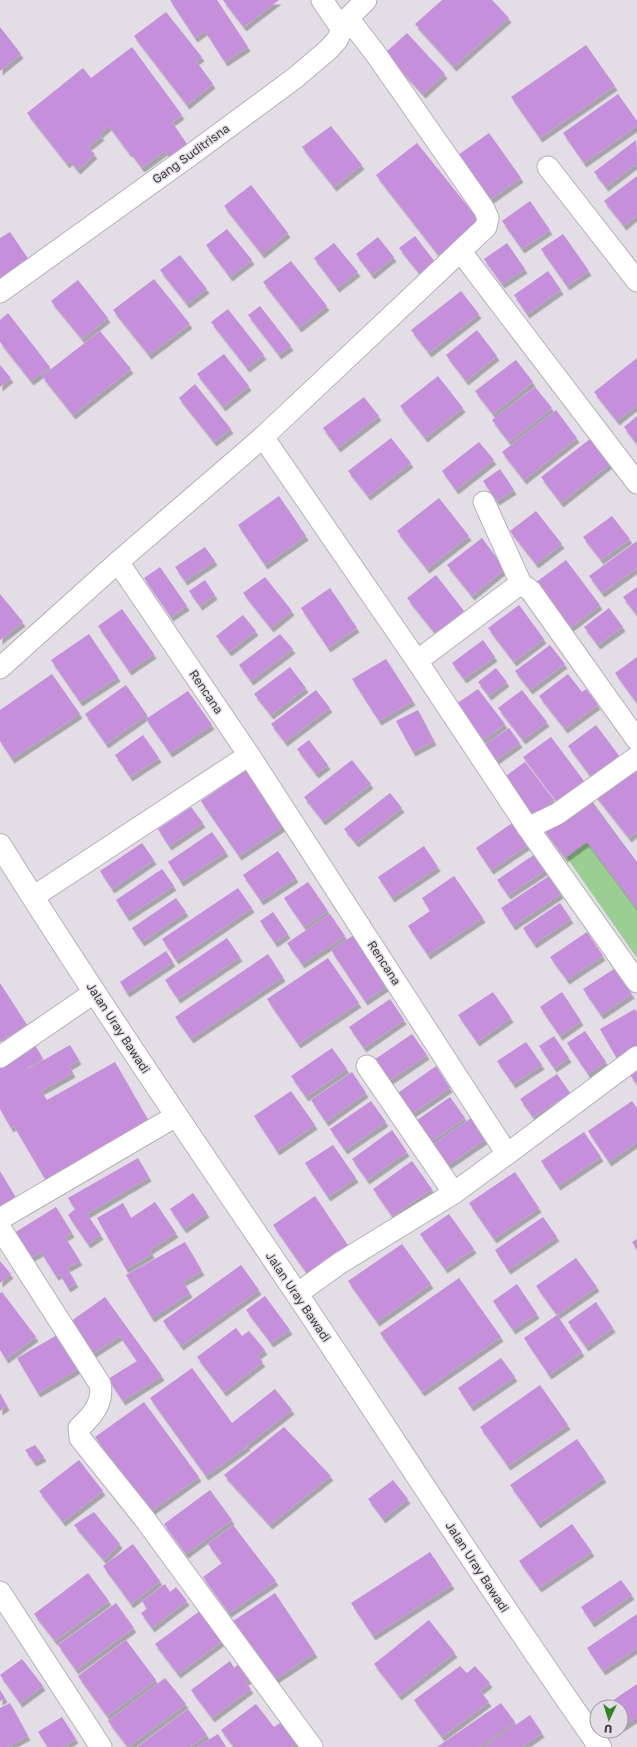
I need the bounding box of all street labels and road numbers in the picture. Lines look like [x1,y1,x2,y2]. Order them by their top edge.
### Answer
street label: Gang Suditrisna [149,121,232,187]
street label: Rencana [186,667,227,717]
street label: Rencana [365,938,404,988]
street label: Jalan Uray Bawadi [83,979,153,1076]
street label: Jalan Uray Bawadi [263,1249,334,1345]
street label: Jalan Uray Bawadi [442,1518,512,1615]

